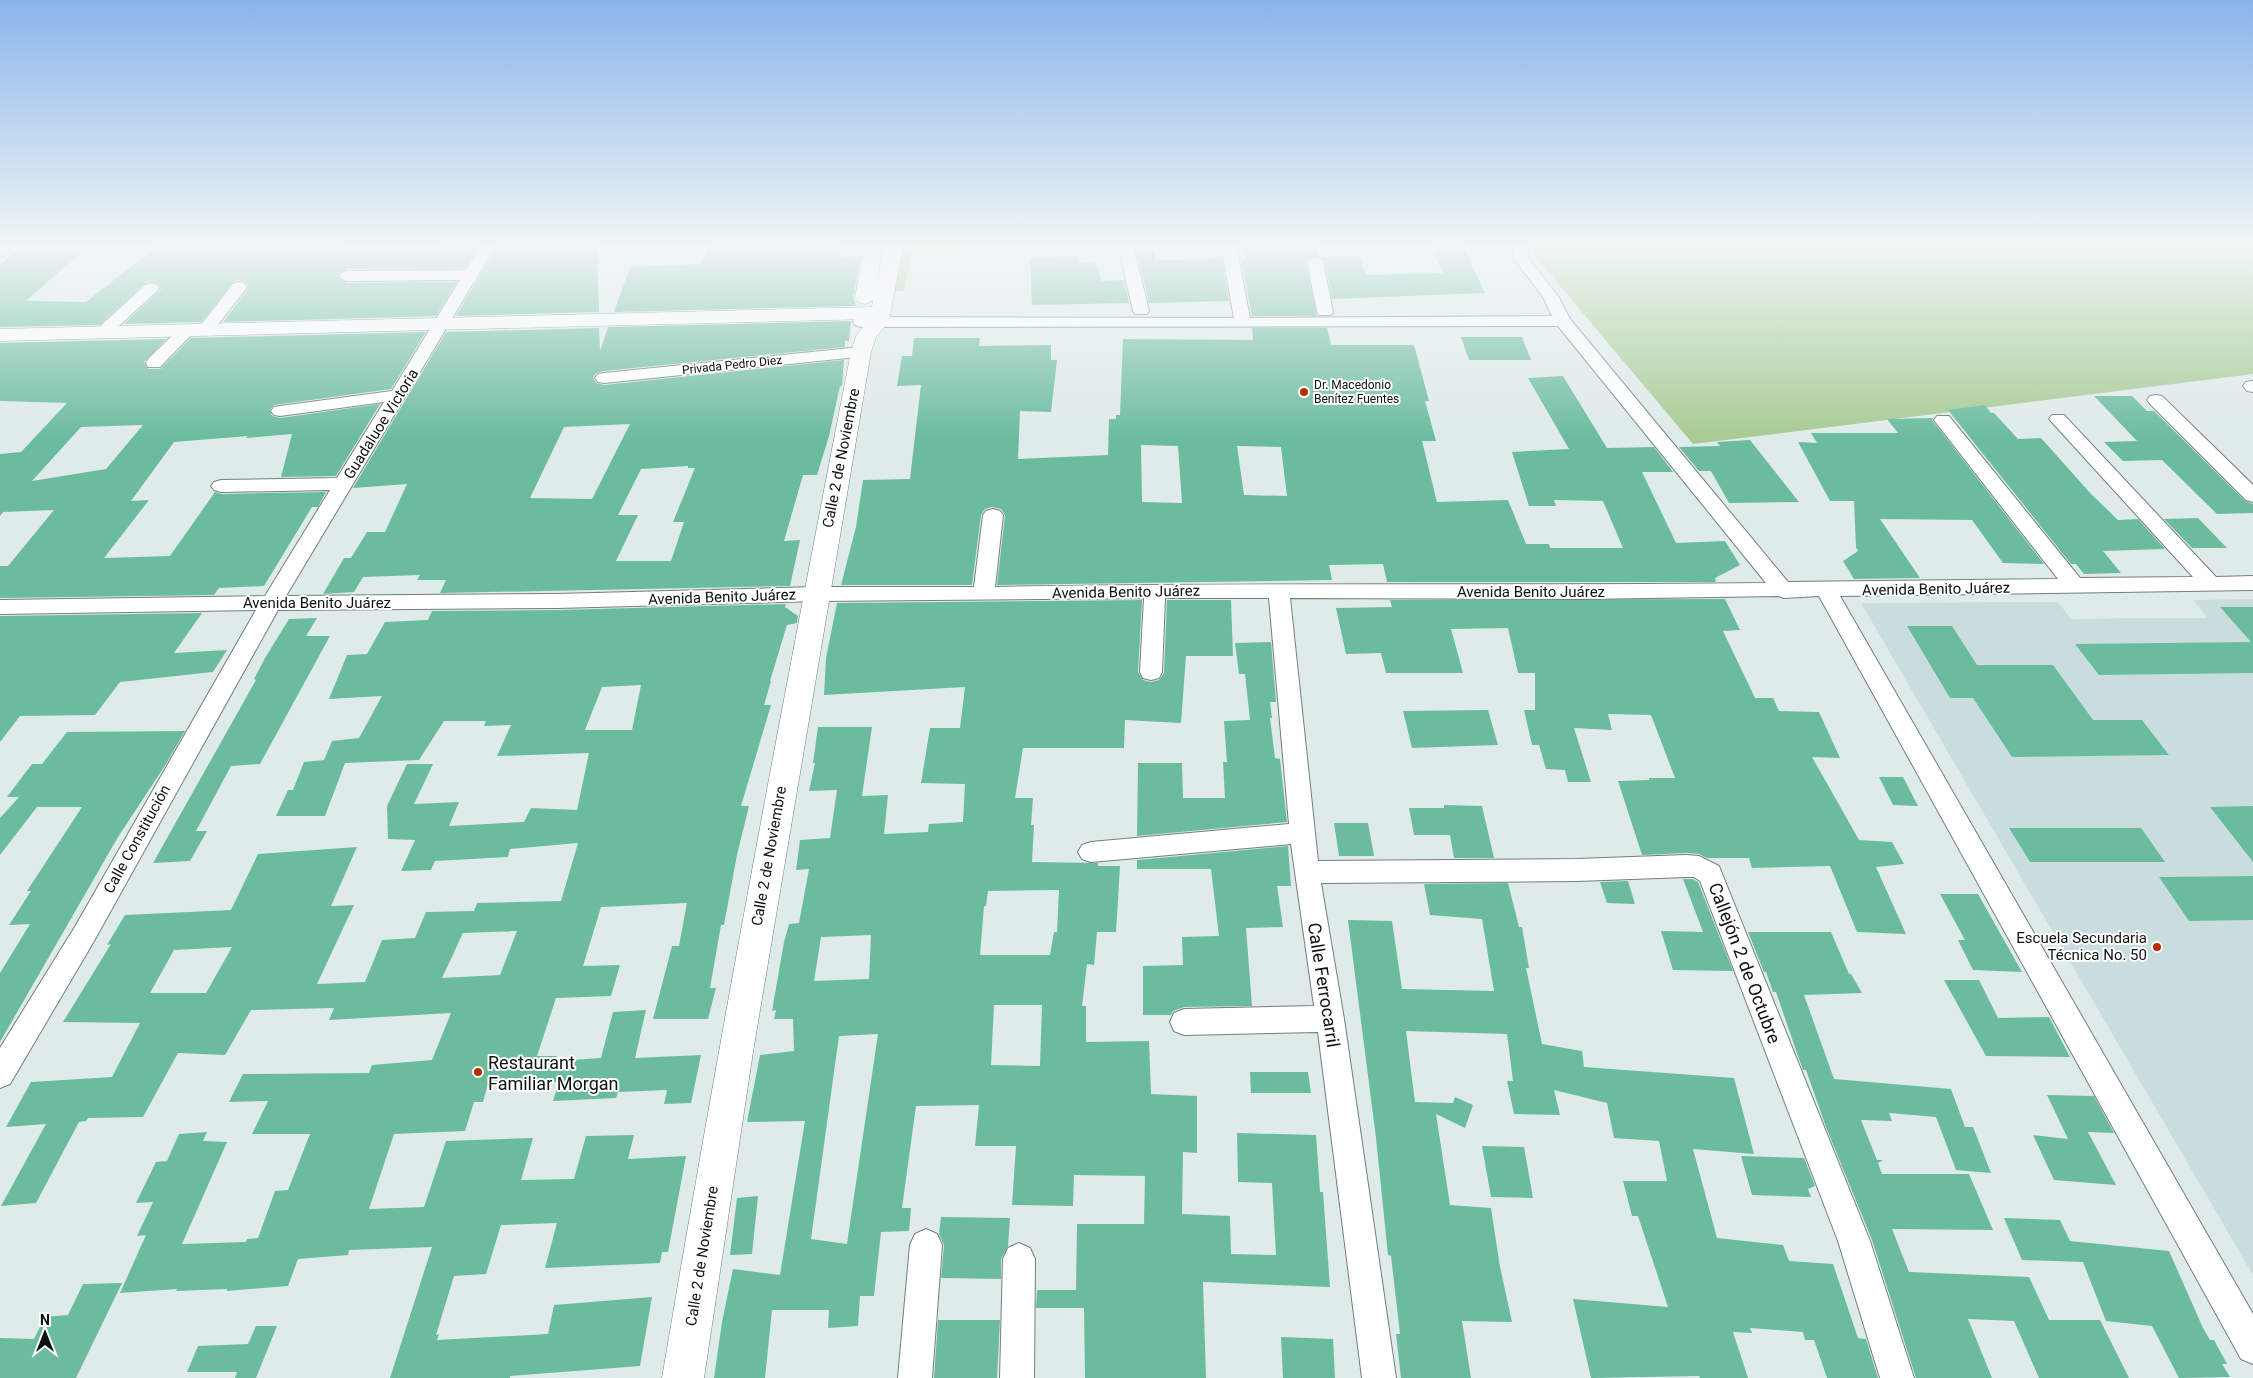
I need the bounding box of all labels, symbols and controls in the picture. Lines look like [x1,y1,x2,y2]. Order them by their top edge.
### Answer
street label: Privada Pedro Diez [681,353,783,377]
street label: Guadaluoe Victoria [340,366,422,482]
place label: Dr. Macedonio Benítez Fuentes [1314,378,1399,406]
marker: Dr. Macedonio Benítez Fuentes [1298,386,1310,398]
street label: Calle 2 de Noviembre [819,387,863,529]
street label: Avenida Benito Juárez [1862,579,2010,599]
street label: Avenida Benito Juárez [1052,582,1200,602]
street label: Avenida Benito Juárez [1457,583,1605,601]
street label: Avenida Benito Juárez [648,585,796,609]
street label: Avenida Benito Juárez [243,594,391,612]
street label: Calle Constitución [100,782,174,896]
street label: Calle 2 de Noviembre [748,785,790,927]
street label: Callejón 2 de Octubre [1705,880,1785,1046]
street label: Calle Ferrocarril [1304,921,1344,1049]
place label: Escuela Secundaria Técnica No. 50 [2016,929,2147,964]
marker: Escuela Secundaria Técnica No. 50 [2151,941,2163,953]
place label: Restaurant Familiar Morgan [488,1052,618,1094]
marker: Restaurant Familiar Morgan [472,1066,484,1078]
street label: Calle 2 de Noviembre [682,1185,722,1327]
north arrow [20,1308,70,1358]
text: N [40,1312,50,1328]

